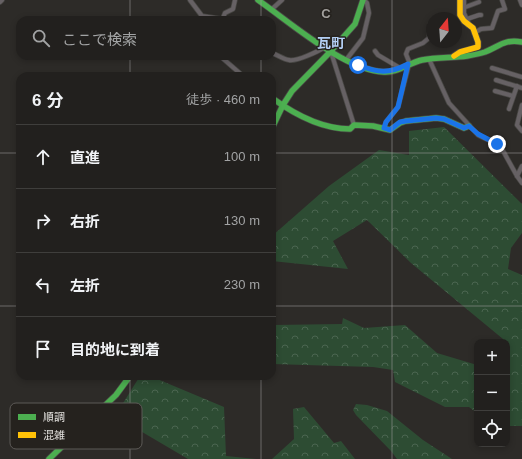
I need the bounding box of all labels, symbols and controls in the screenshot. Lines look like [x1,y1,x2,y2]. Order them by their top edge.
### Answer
text: C [321,6,331,21]
north arrow [426,12,462,48]
search box [16,16,276,60]
icon: search [30,27,52,49]
text: ここで検索 [62,31,137,48]
district label: 瓦町 [317,35,345,51]
route start [349,56,367,74]
text: 6 分 [32,91,63,110]
text: 徒歩 · 460 m [186,92,260,107]
route end [488,135,506,153]
icon: ahead [32,146,54,168]
text: 直進 [70,149,100,166]
text: 100 m [224,149,260,164]
icon: right [32,210,54,232]
text: 右折 [70,213,100,230]
text: 130 m [224,213,260,228]
icon: left [32,274,54,296]
text: 左折 [70,277,100,294]
text: 230 m [224,277,260,292]
icon: arrive [32,338,54,360]
map controls [474,339,510,447]
button: + [474,339,510,375]
text: 目的地に到着 [70,341,160,358]
button: − [474,375,510,411]
legend [10,403,142,449]
text: 順調 [43,411,65,423]
button: locate [474,411,510,447]
text: 混雑 [43,429,65,441]

